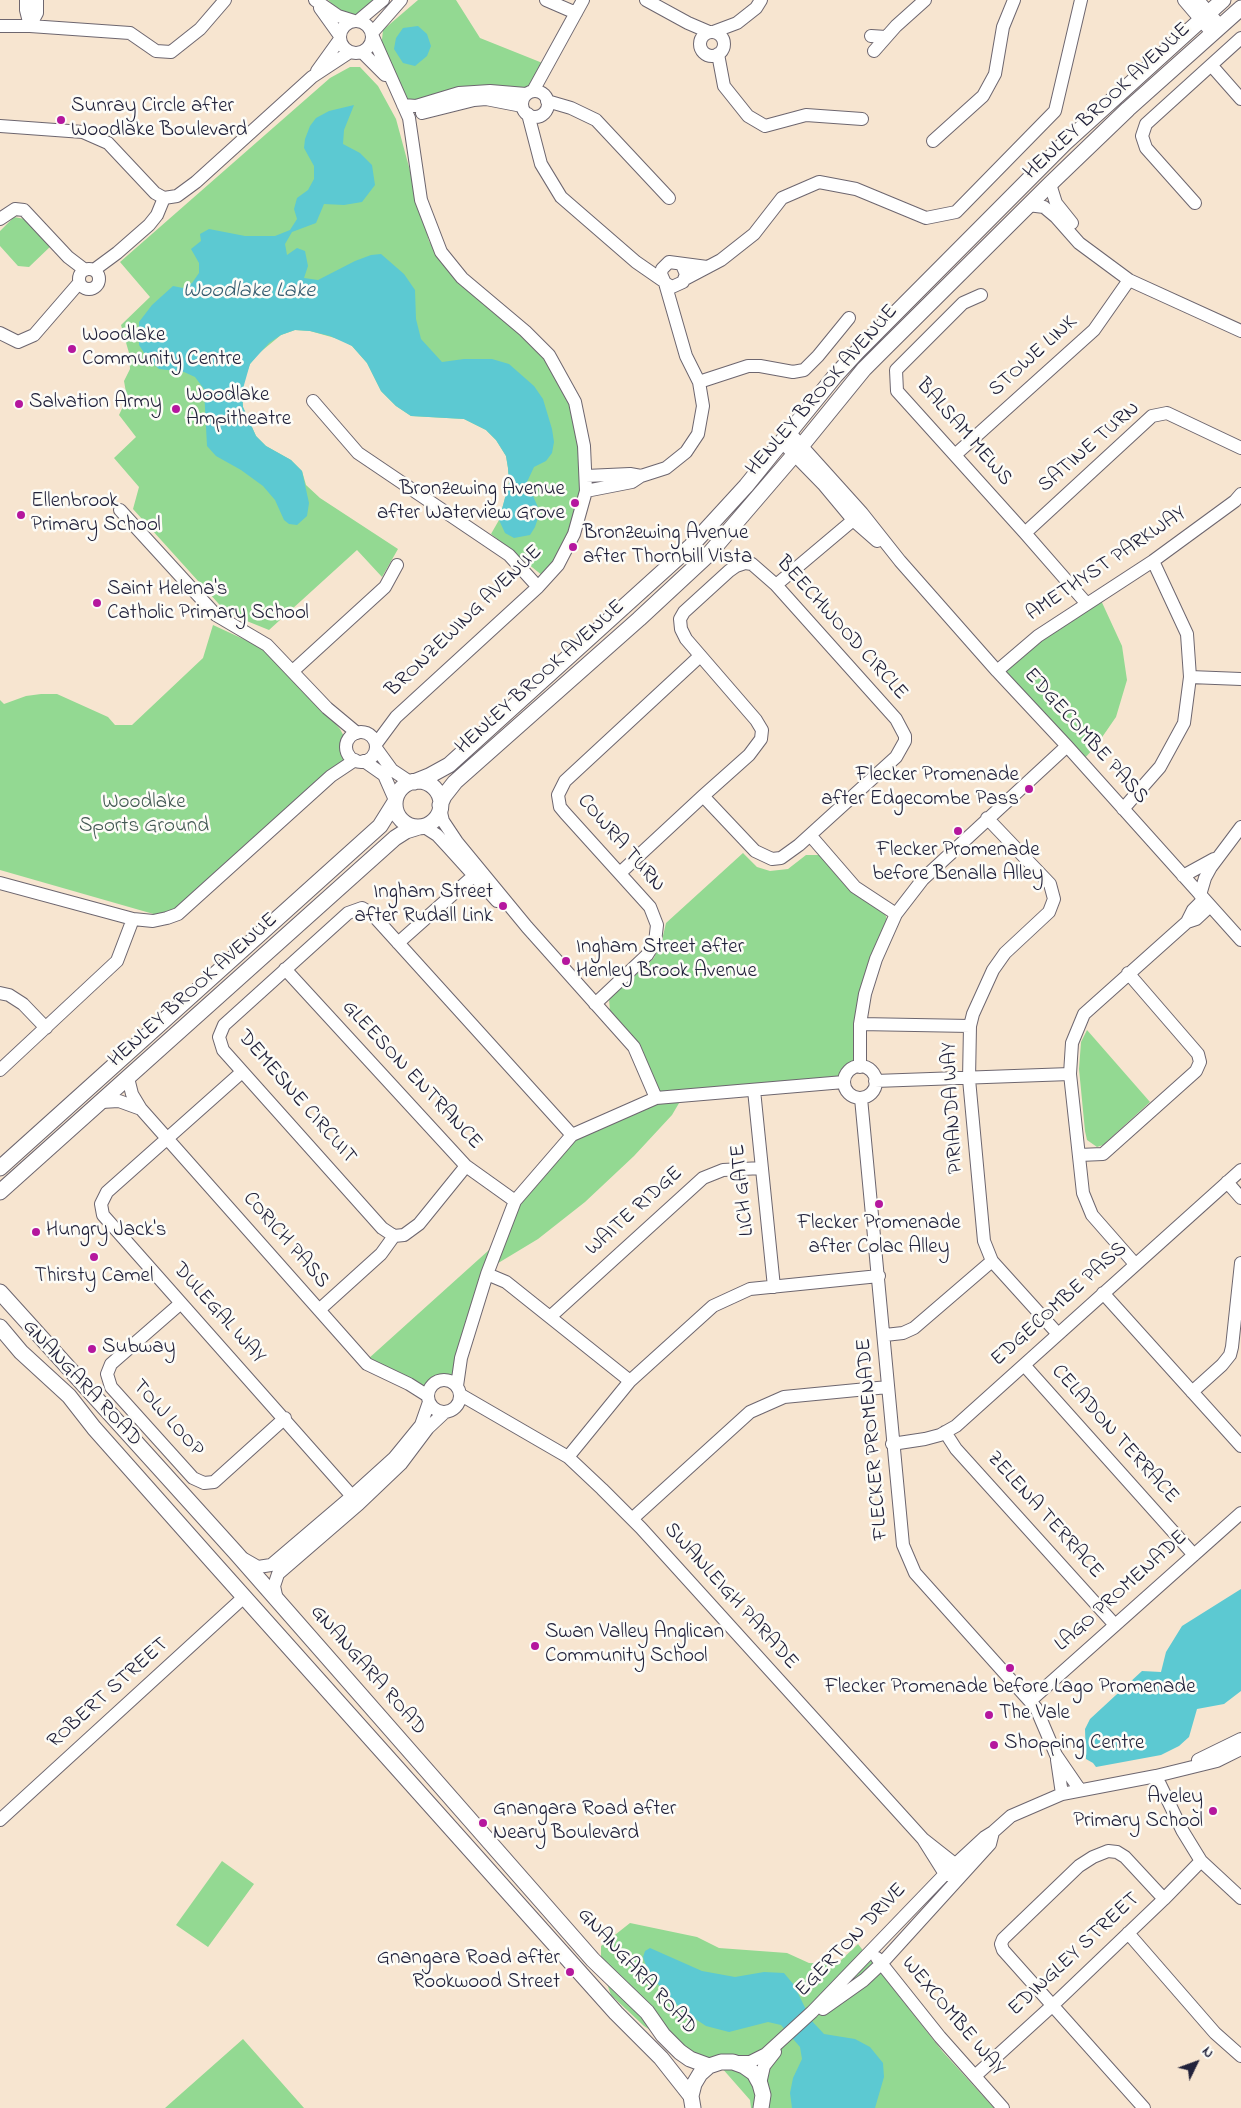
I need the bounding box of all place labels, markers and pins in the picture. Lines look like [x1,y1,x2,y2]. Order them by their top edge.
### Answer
place label: Sunray Circle after Woodlake Boulevard [71,95,247,145]
marker: Sunray Circle after Woodlake Boulevard [55,114,67,126]
place label: Woodlake Community Centre [82,324,241,374]
marker: Woodlake Community Centre [66,343,78,355]
place label: Woodlake Ampitheatre [186,384,291,434]
place label: Salvation Army [29,391,162,417]
marker: Salvation Army [13,398,25,410]
marker: Woodlake Ampitheatre [170,403,182,415]
place label: Bronzewing Avenue after Waterview Grove [377,478,565,528]
place label: Ellenbrook Primary School [31,490,161,540]
marker: Bronzewing Avenue after Waterview Grove [569,497,581,509]
marker: Ellenbrook Primary School [15,509,27,521]
place label: Bronzewing Avenue after Thornbill Vista [583,522,752,572]
marker: Bronzewing Avenue after Thornbill Vista [567,541,579,553]
place label: Saint Helena's Catholic Primary School [107,578,309,628]
marker: Saint Helena's Catholic Primary School [91,597,103,609]
place label: Flecker Promenade after Edgecombe Pass [821,764,1019,814]
marker: Flecker Promenade after Edgecombe Pass [1023,783,1035,795]
marker: Flecker Promenade before Benalla Alley [952,825,964,837]
place label: Flecker Promenade before Benalla Alley [872,839,1044,889]
place label: Ingham Street after Rudall Link [354,881,493,931]
marker: Ingham Street after Rudall Link [497,900,509,912]
place label: Ingham Street after Henley Brook Avenue [576,936,757,986]
marker: Ingham Street after Henley Brook Avenue [560,955,572,967]
marker: Flecker Promenade after Colac Alley [873,1198,885,1210]
place label: Flecker Promenade after Colac Alley [797,1212,961,1262]
place label: Hungry Jack's [46,1219,166,1245]
marker: Hungry Jack's [30,1226,42,1238]
marker: Thirsty Camel [88,1251,100,1263]
place label: Thirsty Camel [34,1265,154,1291]
place label: Subway [102,1336,175,1362]
marker: Subway [86,1343,98,1355]
place label: Swan Valley Anglican Community School [545,1621,724,1671]
marker: Swan Valley Anglican Community School [529,1640,541,1652]
marker: Flecker Promenade before Lago Promenade [1004,1662,1016,1674]
place label: Flecker Promenade before Lago Promenade [824,1676,1196,1702]
place label: The Vale [999,1702,1070,1728]
marker: The Vale [983,1709,995,1721]
place label: Shopping Centre [1004,1732,1144,1758]
marker: Shopping Centre [988,1739,1000,1751]
place label: Aveley Primary School [1073,1786,1203,1836]
place label: Gnangara Road after Neary Boulevard [493,1798,676,1848]
marker: Aveley Primary School [1207,1805,1219,1817]
marker: Gnangara Road after Neary Boulevard [477,1817,489,1829]
place label: Gnangara Road after Rookwood Street [377,1947,560,1997]
marker: Gnangara Road after Rookwood Street [564,1966,576,1978]

